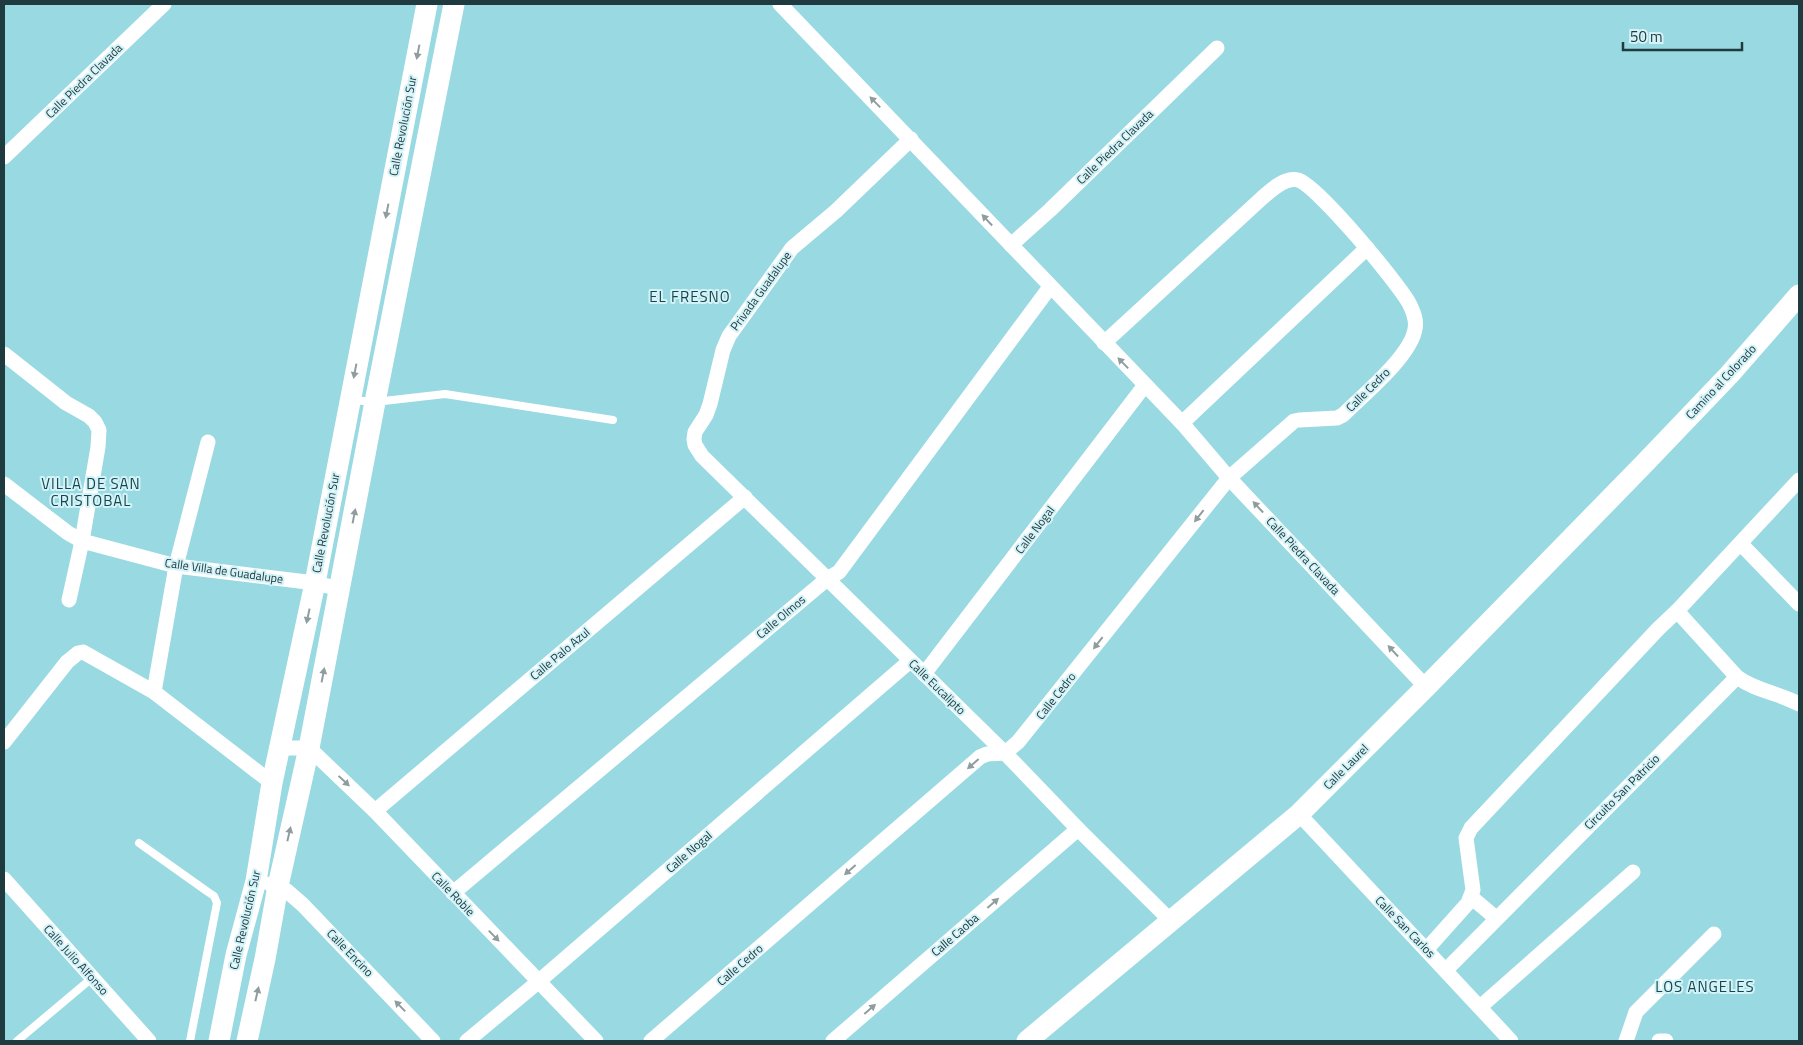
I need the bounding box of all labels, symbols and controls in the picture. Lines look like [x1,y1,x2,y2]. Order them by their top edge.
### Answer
scale bar [1623,20,1742,52]
text: 50 m [1630,25,1663,48]
street label: Calle Piedra Clavada [41,39,127,123]
one-way arrow [413,44,421,60]
street label: Calle Revolución Sur [384,74,422,178]
one-way arrow [869,97,881,109]
street label: Calle Piedra Clavada [1072,105,1158,189]
one-way arrow [382,204,390,220]
one-way arrow [981,214,993,226]
street label: Privada Guadalupe [725,247,796,334]
district label: EL FRESNO [649,285,731,308]
street label: Camino al Colorado [1681,340,1761,424]
one-way arrow [1117,357,1129,369]
one-way arrow [351,363,359,379]
street label: Calle Cedro [1341,363,1394,416]
street label: Calle Revolución Sur [307,471,345,575]
district label: VILLA DE SAN CRISTOBAL [41,472,141,512]
street label: Calle Nogal [1010,502,1059,558]
one-way arrow [1252,502,1264,514]
one-way arrow [350,507,358,523]
one-way arrow [1194,509,1205,522]
street label: Calle Piedra Clavada [1262,512,1345,599]
street label: Calle Villa de Guadalupe [164,553,284,588]
street label: Calle Olmos [752,590,810,643]
one-way arrow [304,608,312,624]
street label: Calle Palo Azul [525,623,594,684]
one-way arrow [1093,636,1104,649]
one-way arrow [1387,646,1399,658]
street label: Calle Eucalipto [904,654,970,719]
one-way arrow [319,668,327,683]
street label: Calle Cedro [1031,668,1080,724]
street label: Calle Laurel [1319,740,1373,794]
street label: Circuito San Patricio [1579,749,1664,834]
one-way arrow [966,758,979,769]
one-way arrow [338,775,350,787]
street label: Calle Nogal [661,826,716,877]
one-way arrow [285,827,293,842]
one-way arrow [844,864,856,876]
street label: Calle Roble [427,867,479,920]
street label: Calle Revolución Sur [224,868,265,971]
street label: Calle San Carlos [1371,891,1440,962]
one-way arrow [986,897,998,909]
street label: Calle Caoba [927,908,983,961]
street label: Calle Julio Alfonso [39,920,113,999]
street label: Calle Encino [323,924,378,981]
one-way arrow [488,930,500,942]
street label: Calle Cedro [712,939,767,990]
district label: LOS ANGELES [1655,975,1755,998]
one-way arrow [254,985,262,1001]
one-way arrow [394,1000,406,1012]
one-way arrow [863,1004,876,1015]

